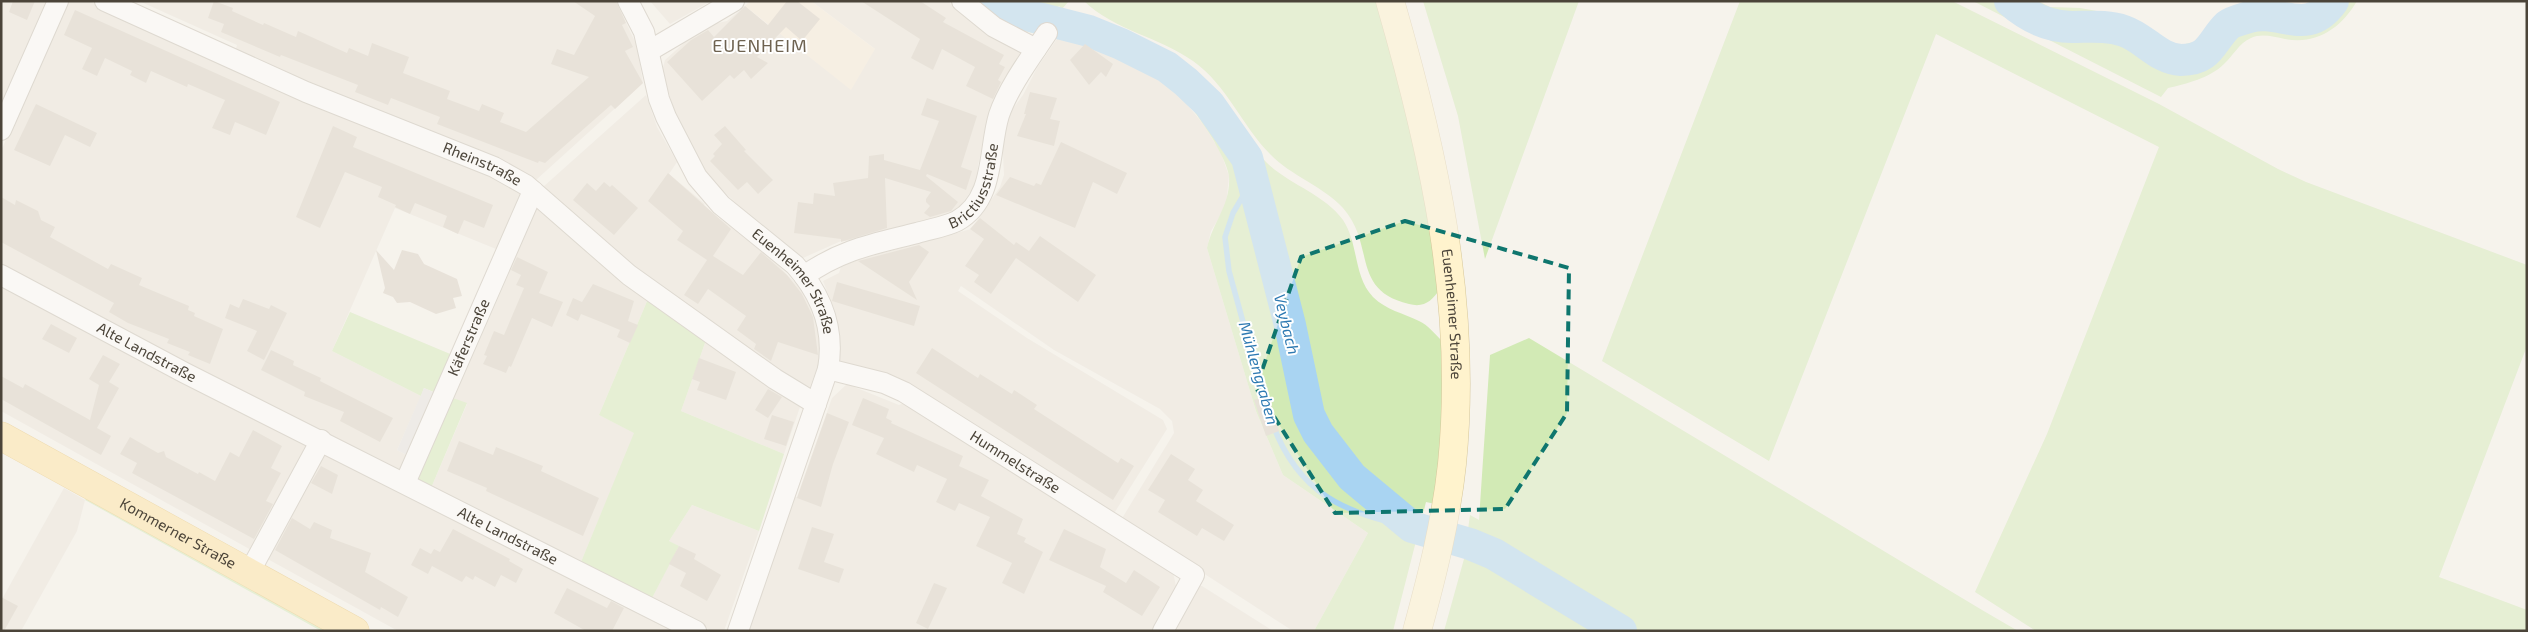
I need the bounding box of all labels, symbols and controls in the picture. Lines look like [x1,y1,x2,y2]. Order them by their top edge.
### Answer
district label: EUENHEIM [712,34,808,56]
street label: Rheinstraße [441,138,525,189]
street label: Brictiusstraße [945,142,1001,232]
street label: Euenheimer Straße [749,224,839,335]
street label: Euenheimer Straße [1438,248,1466,380]
water label: Veybach [1270,292,1304,356]
street label: Käferstraße [443,296,493,378]
street label: Alte Landstraße [94,318,200,385]
water label: Mühlengraben [1236,319,1283,427]
street label: Hummelstraße [967,426,1064,496]
street label: Kommerner Straße [117,493,240,572]
street label: Alte Landstraße [455,502,561,568]

